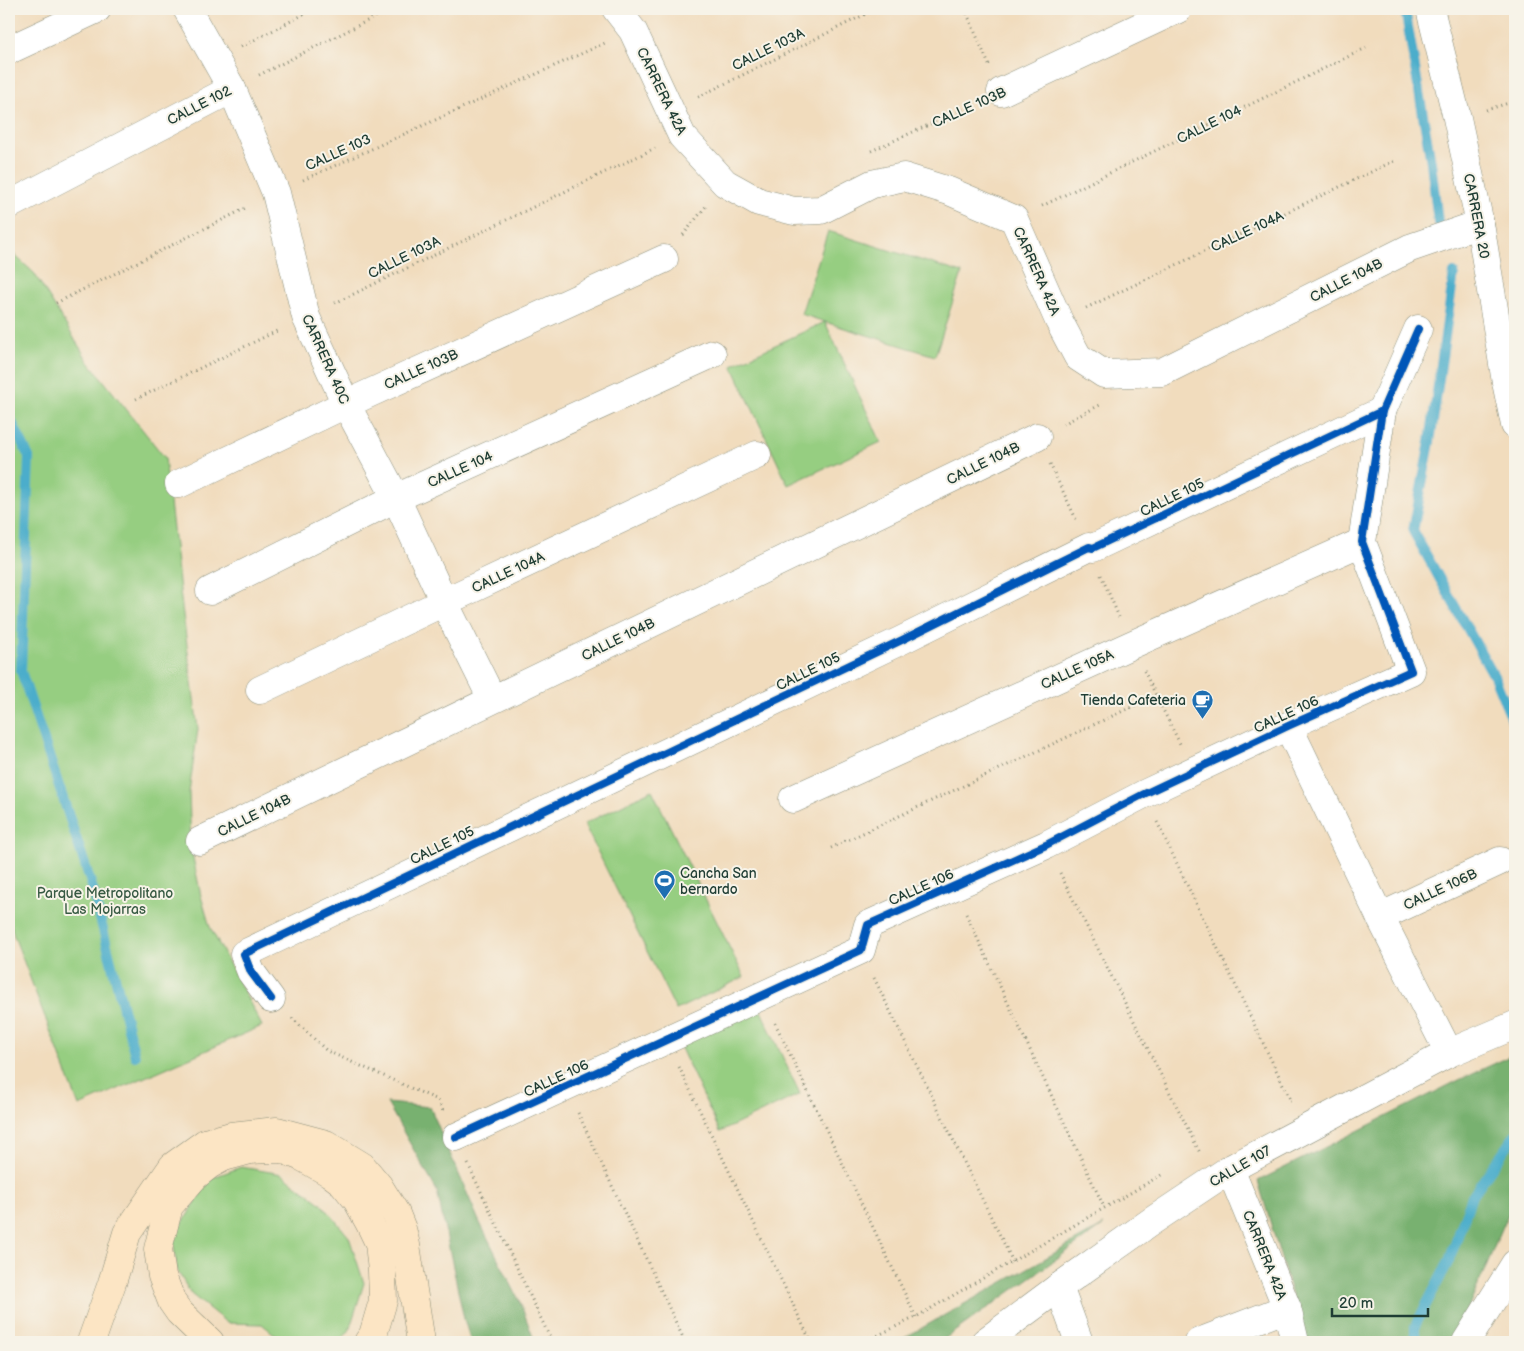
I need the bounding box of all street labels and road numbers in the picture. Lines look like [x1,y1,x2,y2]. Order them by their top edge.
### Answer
street label: CALLE 103A [729,24,808,74]
street label: CARRERA 42A [633,45,690,138]
street label: CALLE 102 [164,82,235,129]
street label: CALLE 103B [929,83,1009,131]
street label: CALLE 104 [1174,101,1245,147]
street label: CALLE 103 [303,130,374,174]
street label: CARRERA 20 [1460,172,1493,260]
street label: CALLE 104A [1208,207,1287,256]
street label: CARRERA 42A [1009,224,1064,319]
street label: CALLE 103A [365,232,444,282]
street label: CALLE 104B [1307,255,1386,306]
street label: CARRERA 40C [298,312,353,407]
street label: CALLE 103B [381,345,461,393]
street label: CALLE 104B [944,438,1023,488]
street label: CALLE 104 [425,447,496,491]
street label: CALLE 105 [1137,475,1207,520]
street label: CALLE 104A [469,548,548,597]
street label: CALLE 104B [579,614,658,664]
street label: CALLE 105A [1038,646,1117,693]
street label: CALLE 105 [773,649,843,694]
street label: CALLE 106 [1251,692,1322,737]
street label: CALLE 104B [215,790,294,840]
street label: CALLE 105 [407,823,477,868]
street label: CALLE 106 [886,865,957,909]
street label: CALLE 106B [1401,865,1480,914]
street label: CALLE 106 [521,1056,592,1101]
street label: CALLE 107 [1206,1142,1274,1191]
street label: CARRERA 42A [1239,1208,1290,1303]

